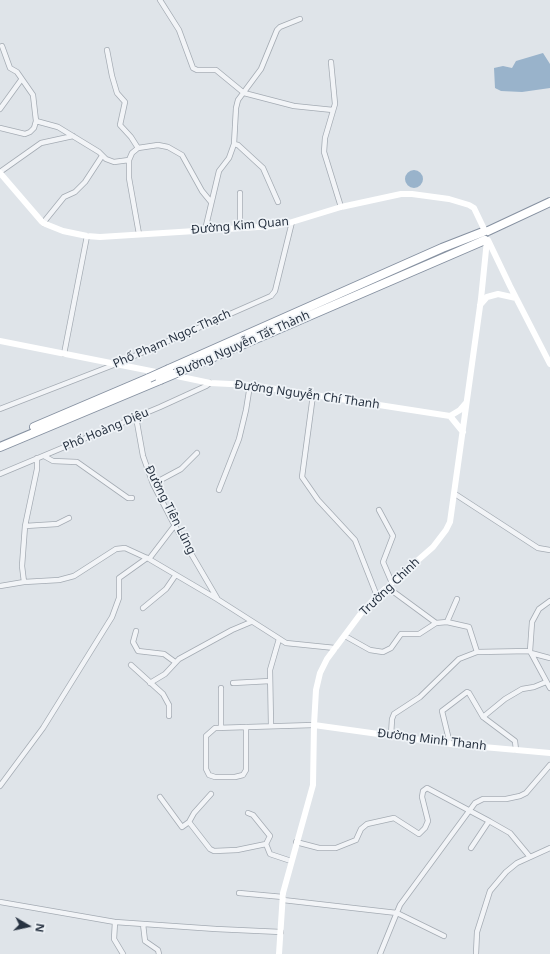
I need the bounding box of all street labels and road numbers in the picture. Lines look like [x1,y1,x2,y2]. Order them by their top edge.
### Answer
street label: Đường Kim Quan [191,215,289,237]
street label: Phố Phạm Ngọc Thạch [111,307,233,371]
street label: Đường Nguyễn Tất Thành [174,308,312,380]
street label: Đường Nguyễn Chí Thanh [234,378,380,412]
street label: Phố Hoàng Diệu [61,405,151,455]
street label: Đường Tiên Lũng [141,463,199,557]
street label: Trường Chinh [357,555,423,619]
street label: Đường Minh Thanh [377,726,487,754]

